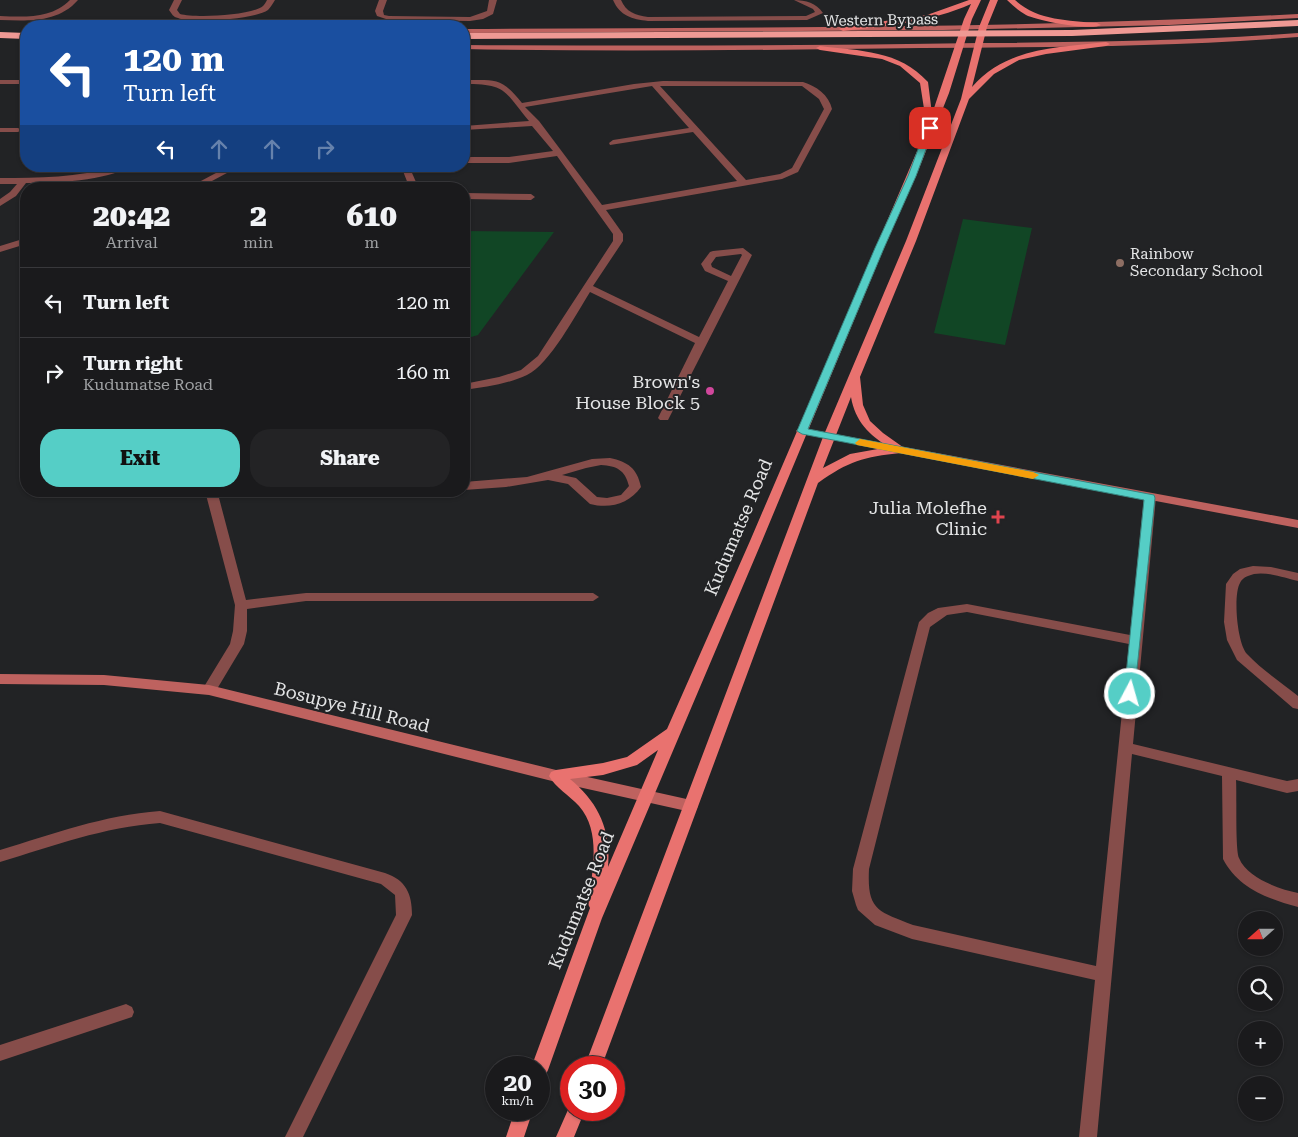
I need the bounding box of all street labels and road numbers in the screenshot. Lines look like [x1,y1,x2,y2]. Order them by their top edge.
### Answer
street label: Western Bypass [824,10,938,30]
street label: Kudumatse Road [700,455,776,598]
street label: Bosupye Hill Road [272,677,432,737]
street label: Kudumatse Road [544,828,618,972]

